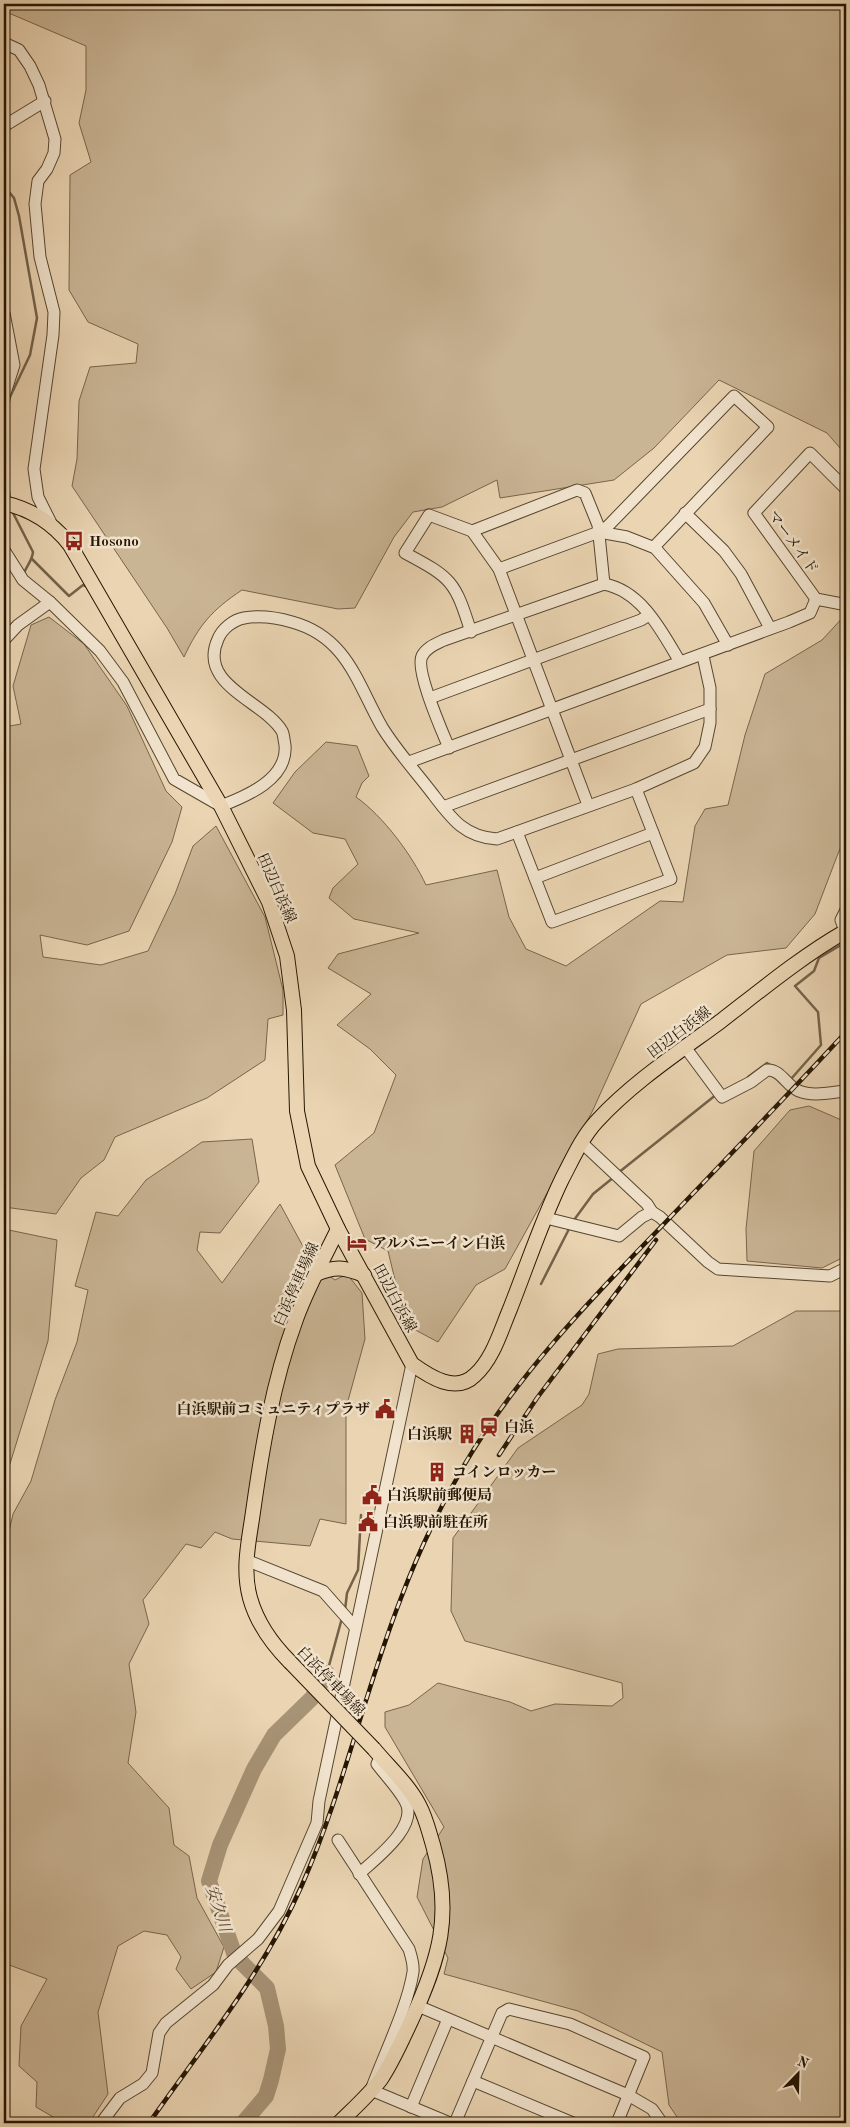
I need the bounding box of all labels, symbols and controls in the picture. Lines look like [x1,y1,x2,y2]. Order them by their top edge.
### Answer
street label: マーメイド [764,508,820,577]
bus stop icon: Hosono [63,530,85,552]
place label: Hosono [89,535,139,550]
street label: 田辺白浜線 [254,850,300,926]
street label: 田辺白浜線 [644,1003,714,1062]
hotel icon: アルバニーイン白浜 [346,1232,368,1254]
place label: アルバニーイン白浜 [372,1234,505,1252]
street label: 白浜停車場線 [270,1240,323,1329]
street label: 田辺白浜線 [369,1261,420,1335]
public building icon: 白浜駅前コミュニティプラザ [374,1398,396,1420]
place label: 白浜駅前コミュニティプラザ [176,1400,370,1418]
station icon: 白浜 [478,1416,500,1438]
place label: 白浜 [504,1418,534,1436]
building icon: 白浜駅 [456,1423,478,1445]
place label: 白浜駅 [407,1425,452,1443]
building icon: コインロッカー [426,1461,448,1483]
place label: コインロッカー [452,1465,556,1481]
public building icon: 白浜駅前郵便局 [361,1484,383,1506]
place label: 白浜駅前郵便局 [387,1486,492,1504]
public building icon: 白浜駅前駐在所 [357,1511,379,1533]
place label: 白浜駅前駐在所 [383,1513,488,1531]
street label: 白浜停車場線 [293,1643,368,1720]
water label: 安久川 [202,1883,235,1936]
north arrow [772,2050,822,2100]
text: N [795,2054,811,2072]

